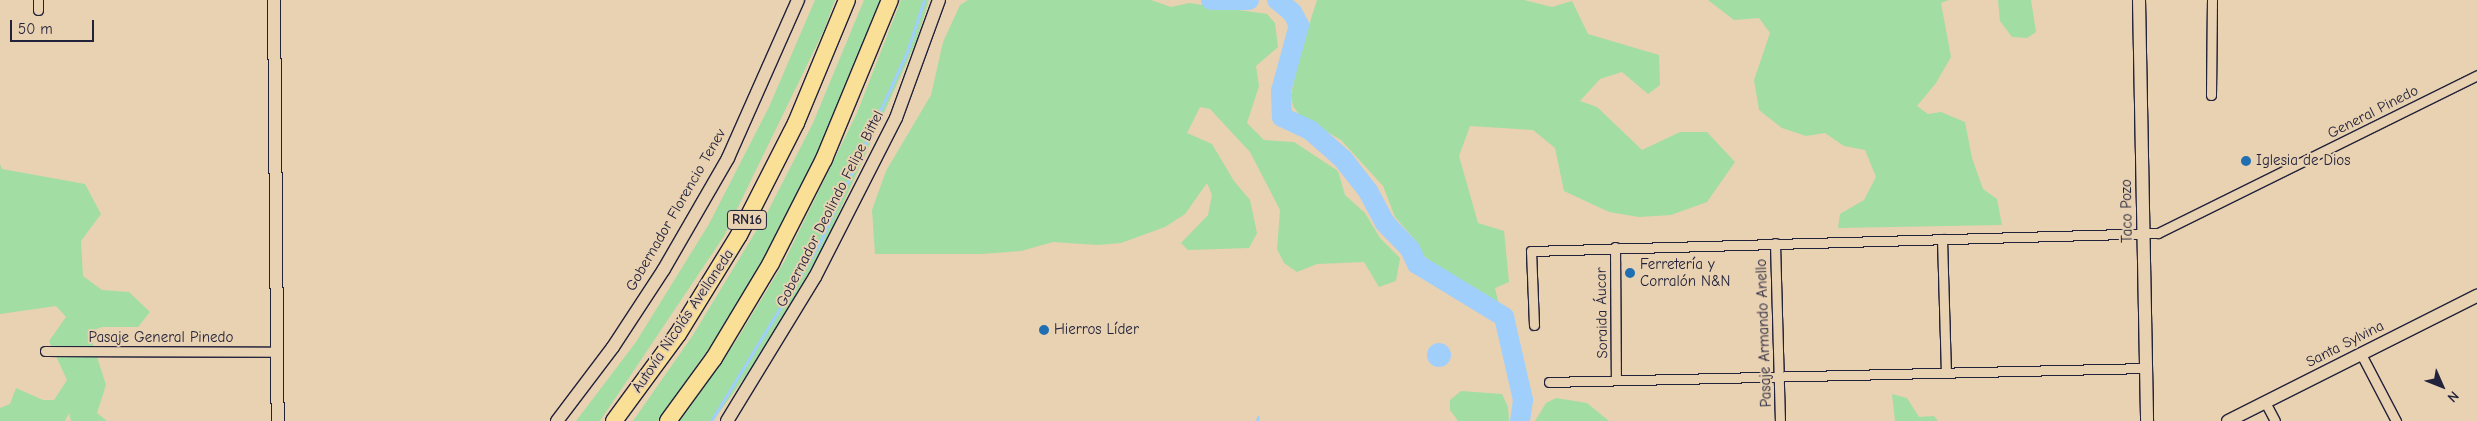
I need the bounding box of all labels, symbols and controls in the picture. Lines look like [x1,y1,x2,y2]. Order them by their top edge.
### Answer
scale bar [12,10,96,42]
text: 50 m [18,20,53,38]
street label: General Pinedo [2325,81,2421,143]
street label: Gobernador Deolindo Felipe Bittel [773,108,887,310]
street label: Gobernador Florencio Tenev [622,126,730,294]
place label: Iglesia de Dios [2256,152,2350,170]
marker: Iglesia de Dios [2240,155,2252,167]
street label: Taco Pozo [2117,179,2137,243]
road number: RN16 [726,208,768,232]
street label: Autovía Nicolás Avellaneda [628,246,738,396]
place label: Ferretería y Corralón N&N [1640,255,1730,290]
street label: Pasaje Armando Anello [1752,258,1776,408]
street label: Soraida Áucar [1592,267,1612,359]
marker: Ferretería y Corralón N&N [1624,267,1636,279]
street label: Santa Sylvina [2303,317,2387,371]
place label: Hierros Líder [1054,321,1139,339]
marker: Hierros Líder [1038,324,1050,336]
street label: Pasaje General Pinedo [89,329,233,347]
north arrow [2417,361,2467,411]
text: N [2444,388,2462,406]

